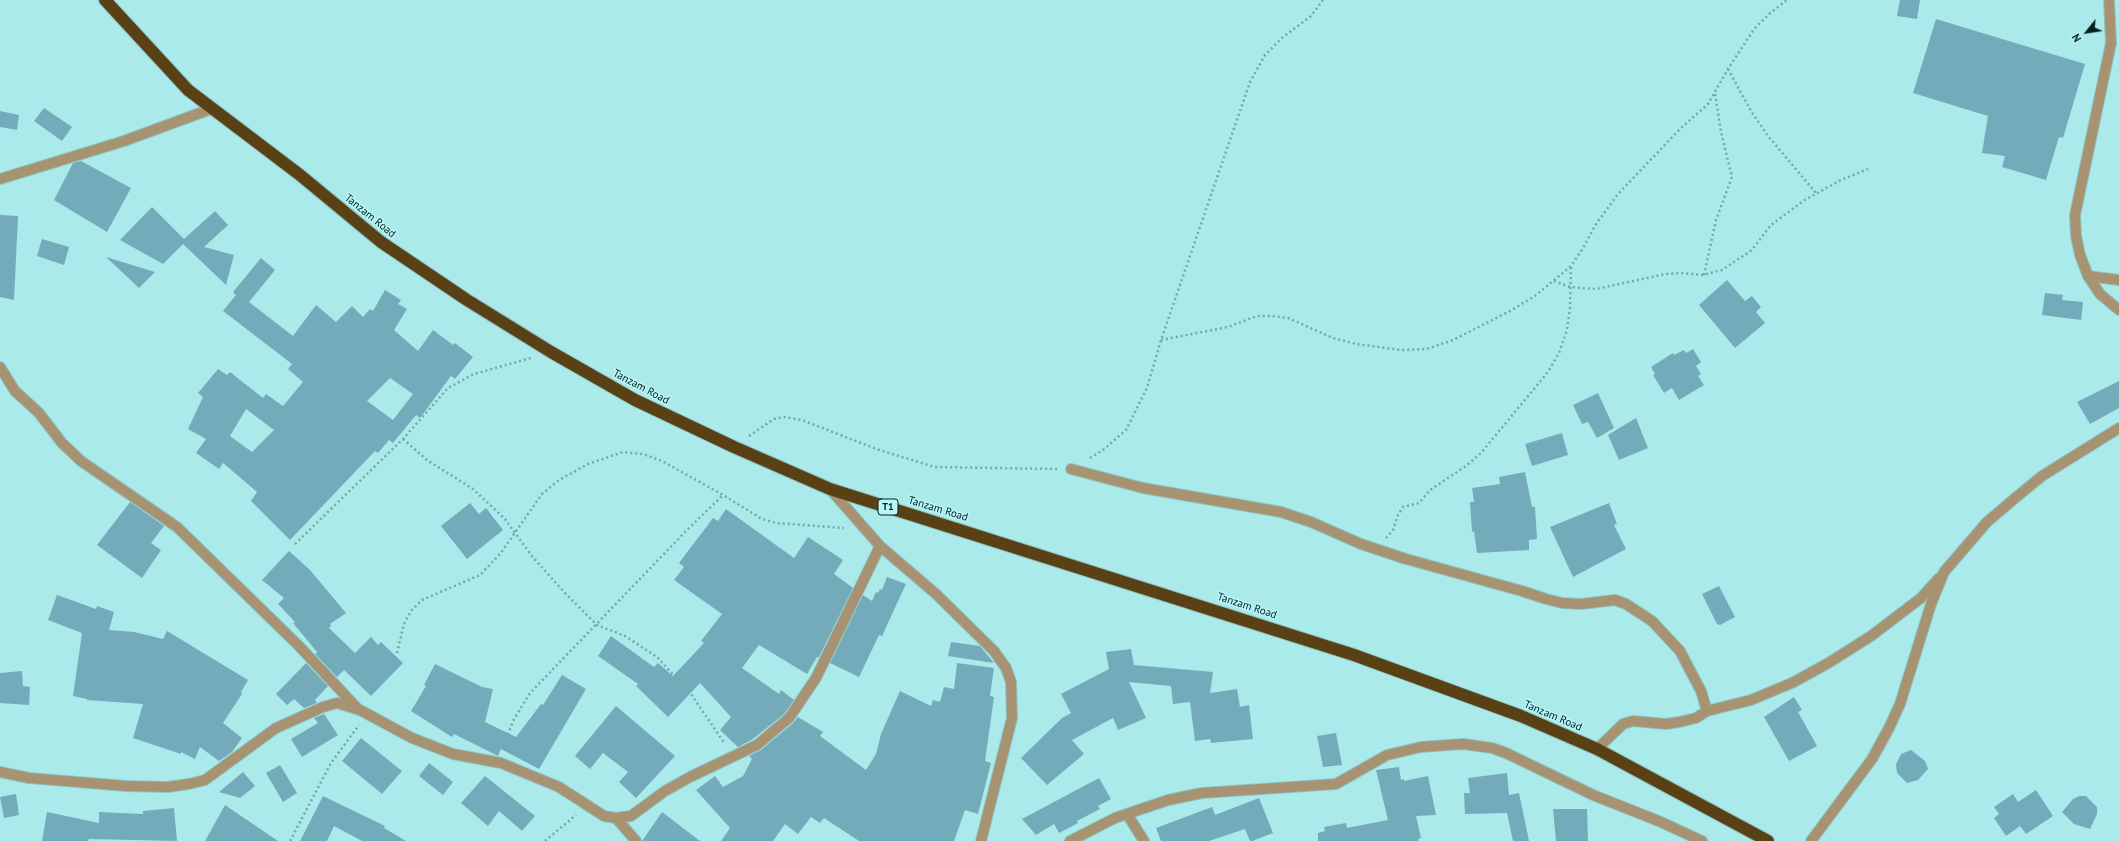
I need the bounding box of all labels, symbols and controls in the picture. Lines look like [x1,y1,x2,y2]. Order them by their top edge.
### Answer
north arrow [2067,12,2107,52]
text: N [2069,31,2084,45]
street label: Tanzam Road [342,191,398,241]
street label: Tanzam Road [611,367,671,407]
street label: Tanzam Road [906,494,970,524]
road number: T1 [878,499,898,515]
street label: Tanzam Road [1216,590,1278,622]
street label: Tanzam Road [1522,698,1584,734]

